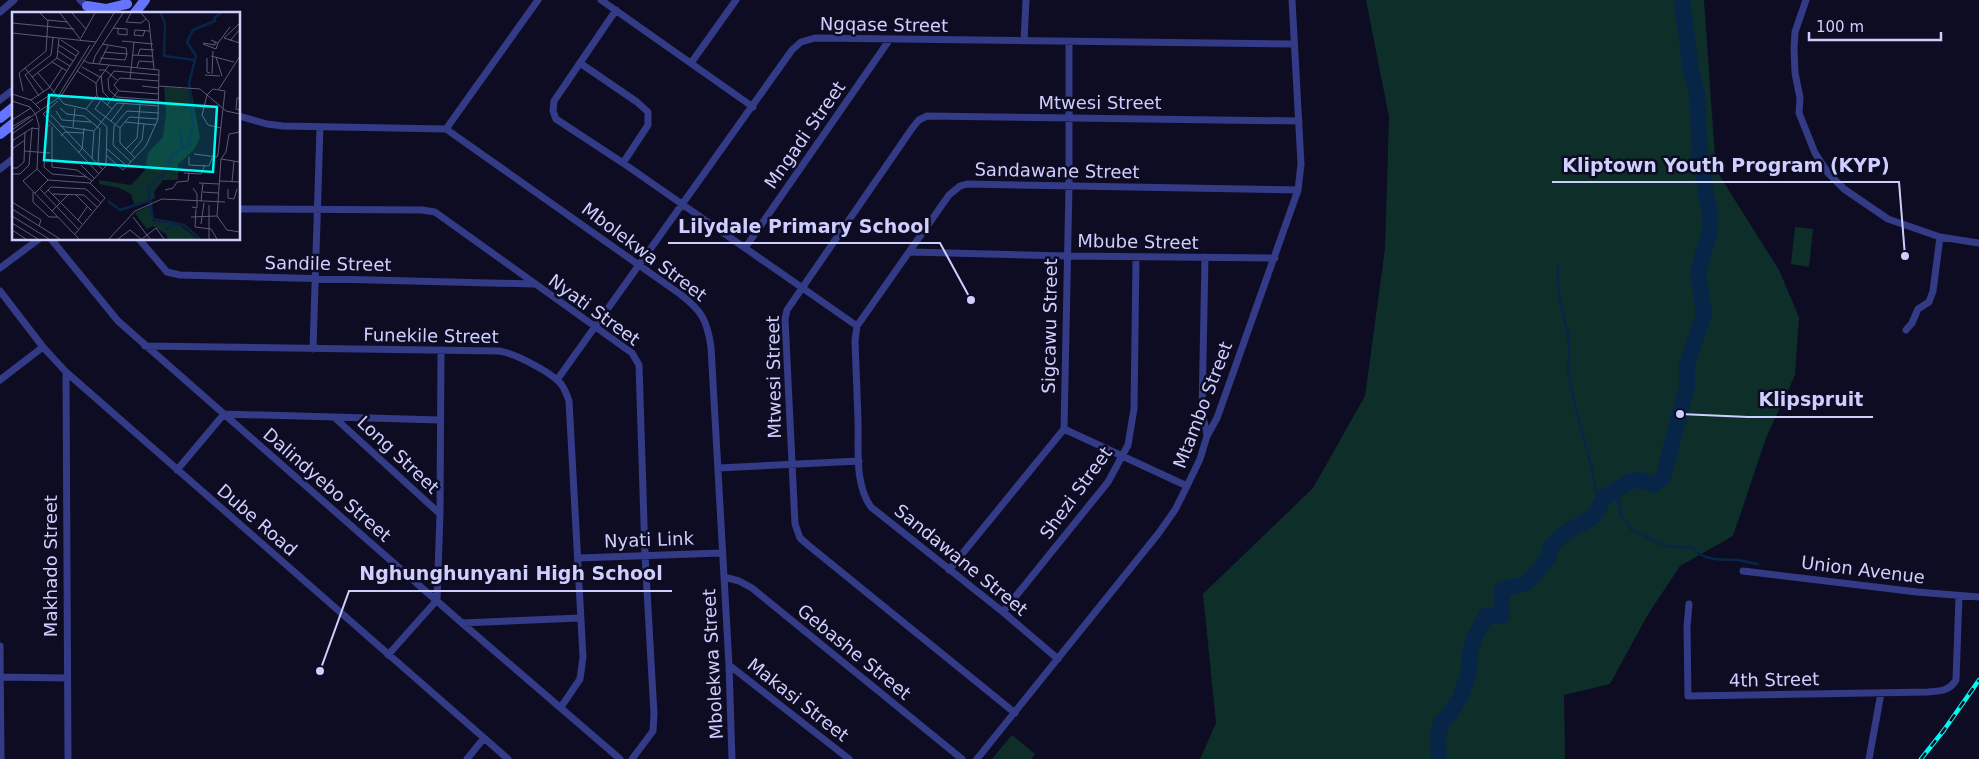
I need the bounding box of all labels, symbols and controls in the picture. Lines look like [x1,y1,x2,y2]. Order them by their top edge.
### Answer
scale bar [1809,10,1942,42]
inset map [12,12,240,240]
street label: Ngqase Street [820,13,948,36]
text: 100 m [1816,18,1864,36]
street label: Mngadi Street [760,77,849,192]
street label: Mtwesi Street [1038,92,1162,113]
callout: Kliptown Youth Program (KYP) [1552,148,1899,182]
text: Kliptown Youth Program (KYP) [1562,154,1890,176]
street label: Sandawane Street [974,159,1140,182]
street label: Mbolekwa Street [578,198,711,305]
callout: Lilydale Primary School [668,209,940,243]
text: Lilydale Primary School [678,215,930,237]
street label: Mbube Street [1077,230,1199,253]
street label: Sandile Street [264,252,392,275]
street label: Sigcawu Street [1038,258,1061,394]
street label: Nyati Street [545,269,644,350]
street label: Mtwesi Street [762,315,785,439]
street label: Funekile Street [363,324,499,347]
street label: Mtambo Street [1169,339,1236,471]
callout: Klipspruit [1748,383,1873,417]
text: Klipspruit [1759,388,1863,410]
street label: Long Street [353,411,444,498]
street label: Dalindyebo Street [259,423,395,546]
street label: Shezi Street [1035,443,1116,543]
street label: Dube Road [213,479,301,560]
street label: Makhado Street [40,495,61,637]
street label: Sandawane Street [891,500,1032,620]
street label: Nyati Link [604,527,695,552]
street label: Union Avenue [1800,551,1926,588]
callout: Nghunghunyani High School [349,557,672,591]
text: Nghunghunyani High School [359,562,663,584]
street label: Mbolekwa Street [698,588,727,740]
street label: Gebashe Street [793,599,915,704]
street label: Makasi Street [744,654,853,746]
street label: 4th Street [1729,668,1819,691]

